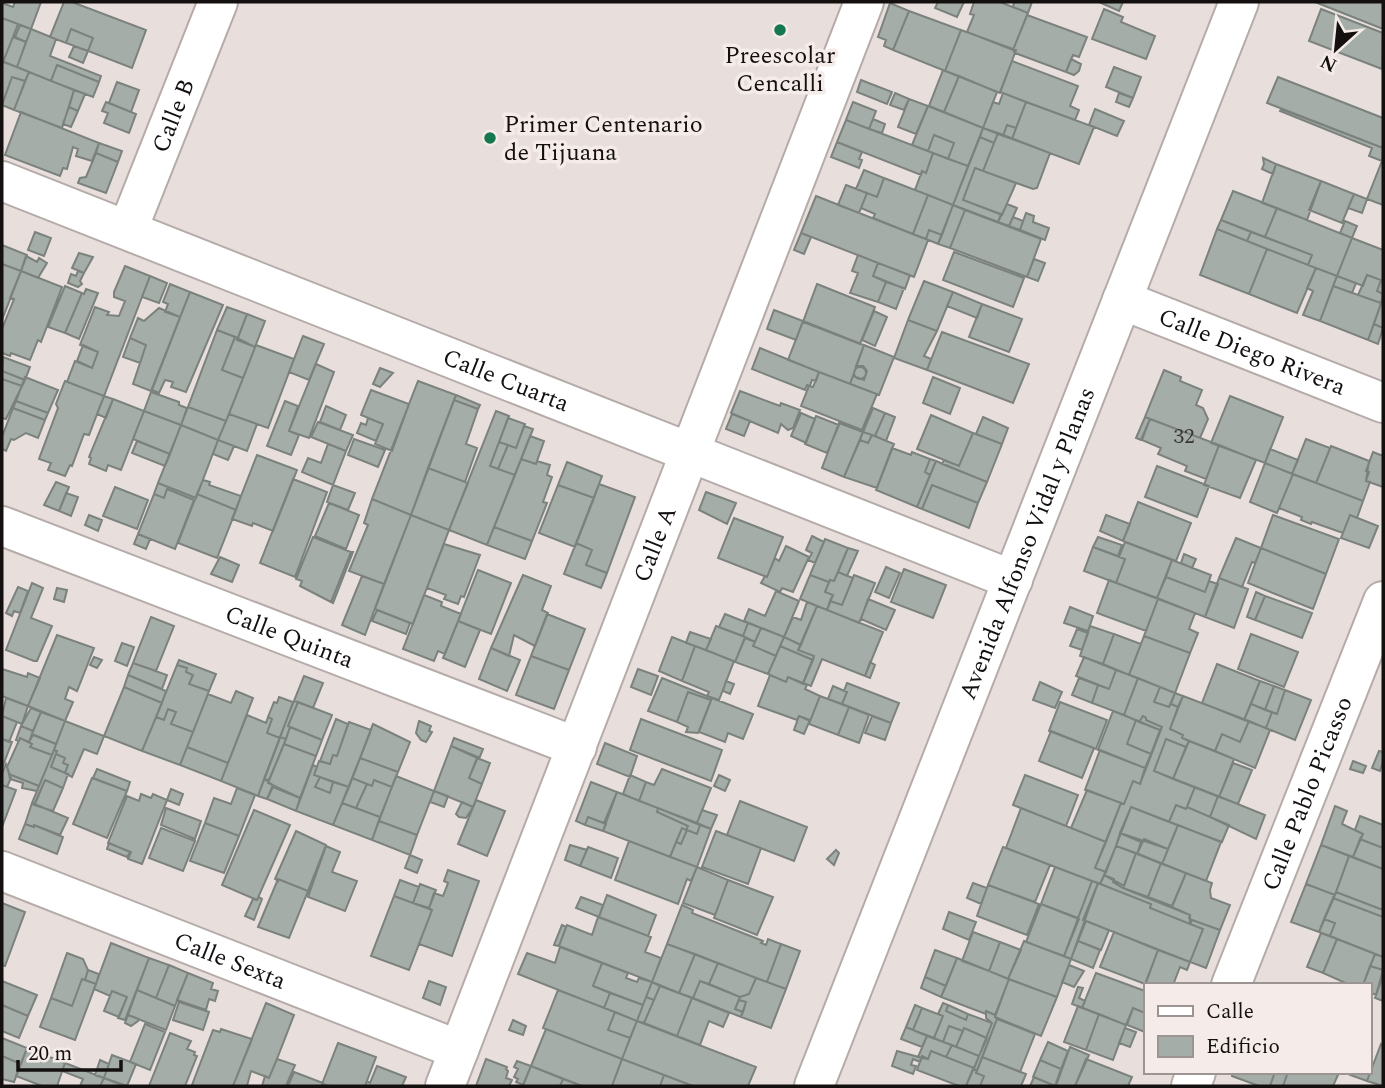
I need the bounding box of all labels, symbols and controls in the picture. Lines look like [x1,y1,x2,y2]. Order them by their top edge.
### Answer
north arrow [1301,14,1371,84]
marker: Preescolar Cencalli [772,22,788,38]
place label: Preescolar Cencalli [725,38,835,102]
text: N [1315,46,1342,79]
street label: Calle B [143,74,205,158]
place label: Primer Centenario de Tijuana [504,107,703,171]
marker: Primer Centenario de Tijuana [482,130,498,146]
street label: Calle Diego Rivera [1153,299,1351,406]
street label: Calle Cuarta [437,340,575,422]
street label: Avenida Alfonso Vidal y Planas [950,382,1105,705]
house number: 32 [1174,421,1195,453]
street label: Calle A [624,501,686,588]
street label: Calle Quinta [219,596,359,679]
street label: Calle Pablo Picasso [1253,691,1362,896]
street label: Calle Sexta [168,923,291,1000]
legend [1144,983,1371,1074]
text: Calle [1206,996,1254,1028]
scale bar [18,1028,121,1072]
text: Edificio [1206,1031,1280,1063]
text: 20 m [28,1038,72,1070]

